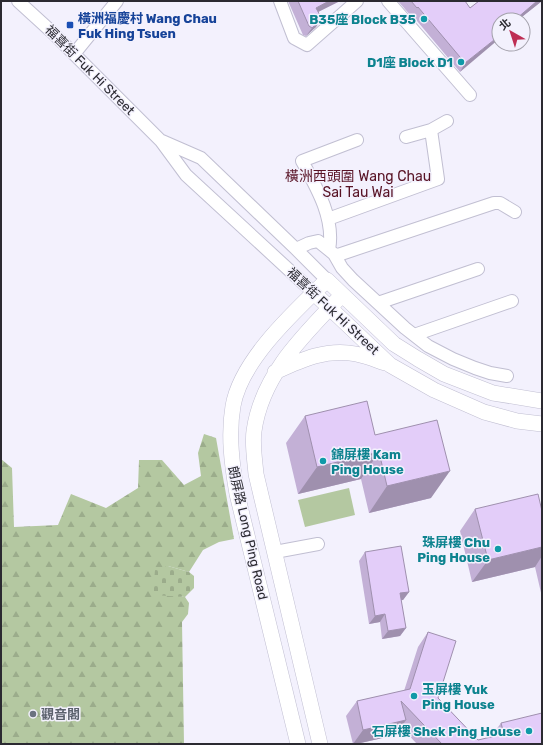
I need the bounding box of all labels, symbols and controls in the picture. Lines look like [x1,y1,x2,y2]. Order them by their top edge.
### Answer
place label: 橫洲福慶村 Wang Chau Fuk Hing Tsuen [78,11,217,41]
place label: B35座 Block B35 [309,12,416,27]
north arrow [491,12,531,52]
marker: B35座 Block B35 [419,14,429,24]
text: 北 [497,16,513,33]
marker: 橫洲福慶村 Wang Chau Fuk Hing Tsuen [65,20,75,30]
street label: 福喜街 Fuk Hi Street [42,22,138,118]
place label: D1座 Block D1 [367,55,453,70]
marker: D1座 Block D1 [456,57,466,67]
district label: 橫洲西頭圍 Wang Chau Sai Tau Wai [285,168,431,201]
street label: 福喜街 Fuk Hi Street [284,264,382,358]
place label: 錦屏樓 Kam Ping House [331,447,404,477]
marker: 錦屏樓 Kam Ping House [318,456,328,466]
street label: 朗屏路 Long Ping Road [224,465,271,602]
place label: 珠屏樓 Chu Ping House [417,535,490,565]
marker: 珠屏樓 Chu Ping House [493,544,503,554]
place label: 玉屏樓 Yuk Ping House [422,682,495,712]
marker: 玉屏樓 Yuk Ping House [409,691,419,701]
place label: 觀音閣 [41,707,80,722]
marker: 觀音閣 [28,709,38,719]
place label: 石屏樓 Shek Ping House [371,724,521,739]
marker: 石屏樓 Shek Ping House [524,726,534,736]

